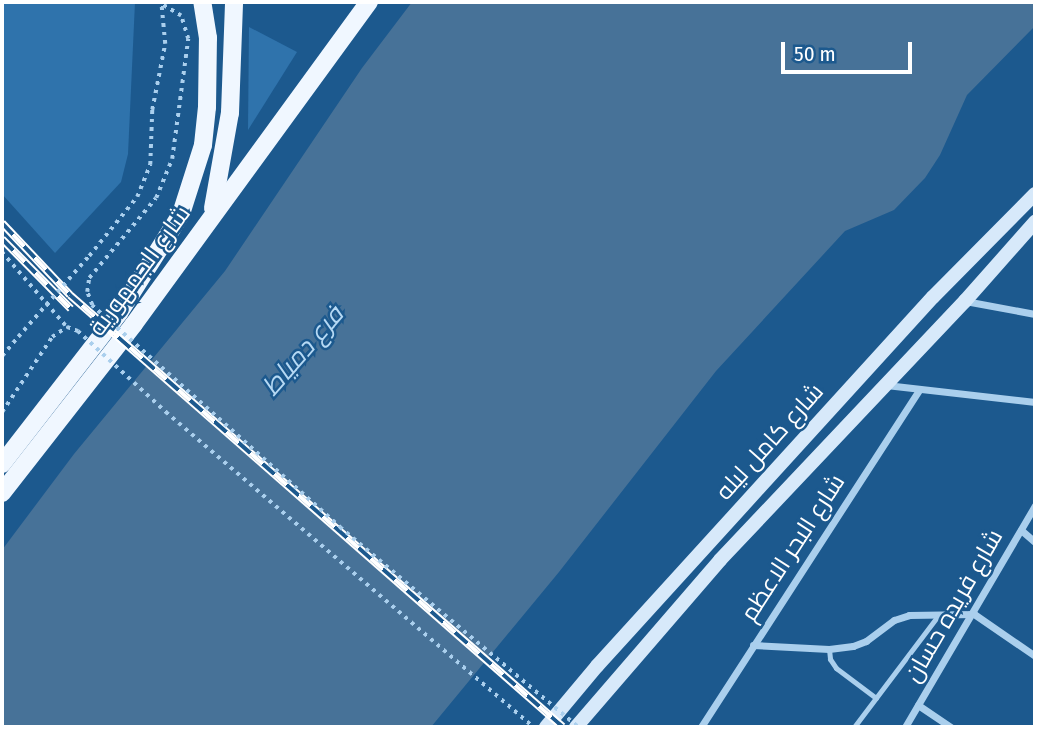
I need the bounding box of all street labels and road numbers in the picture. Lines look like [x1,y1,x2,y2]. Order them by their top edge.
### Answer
street label: شارع الجمهورية [83,200,197,342]
street label: شارع كامل ليله [710,378,830,506]
street label: شارع البحر الاعظم [735,469,851,627]
street label: شارع فريده حسان [899,524,1009,688]

